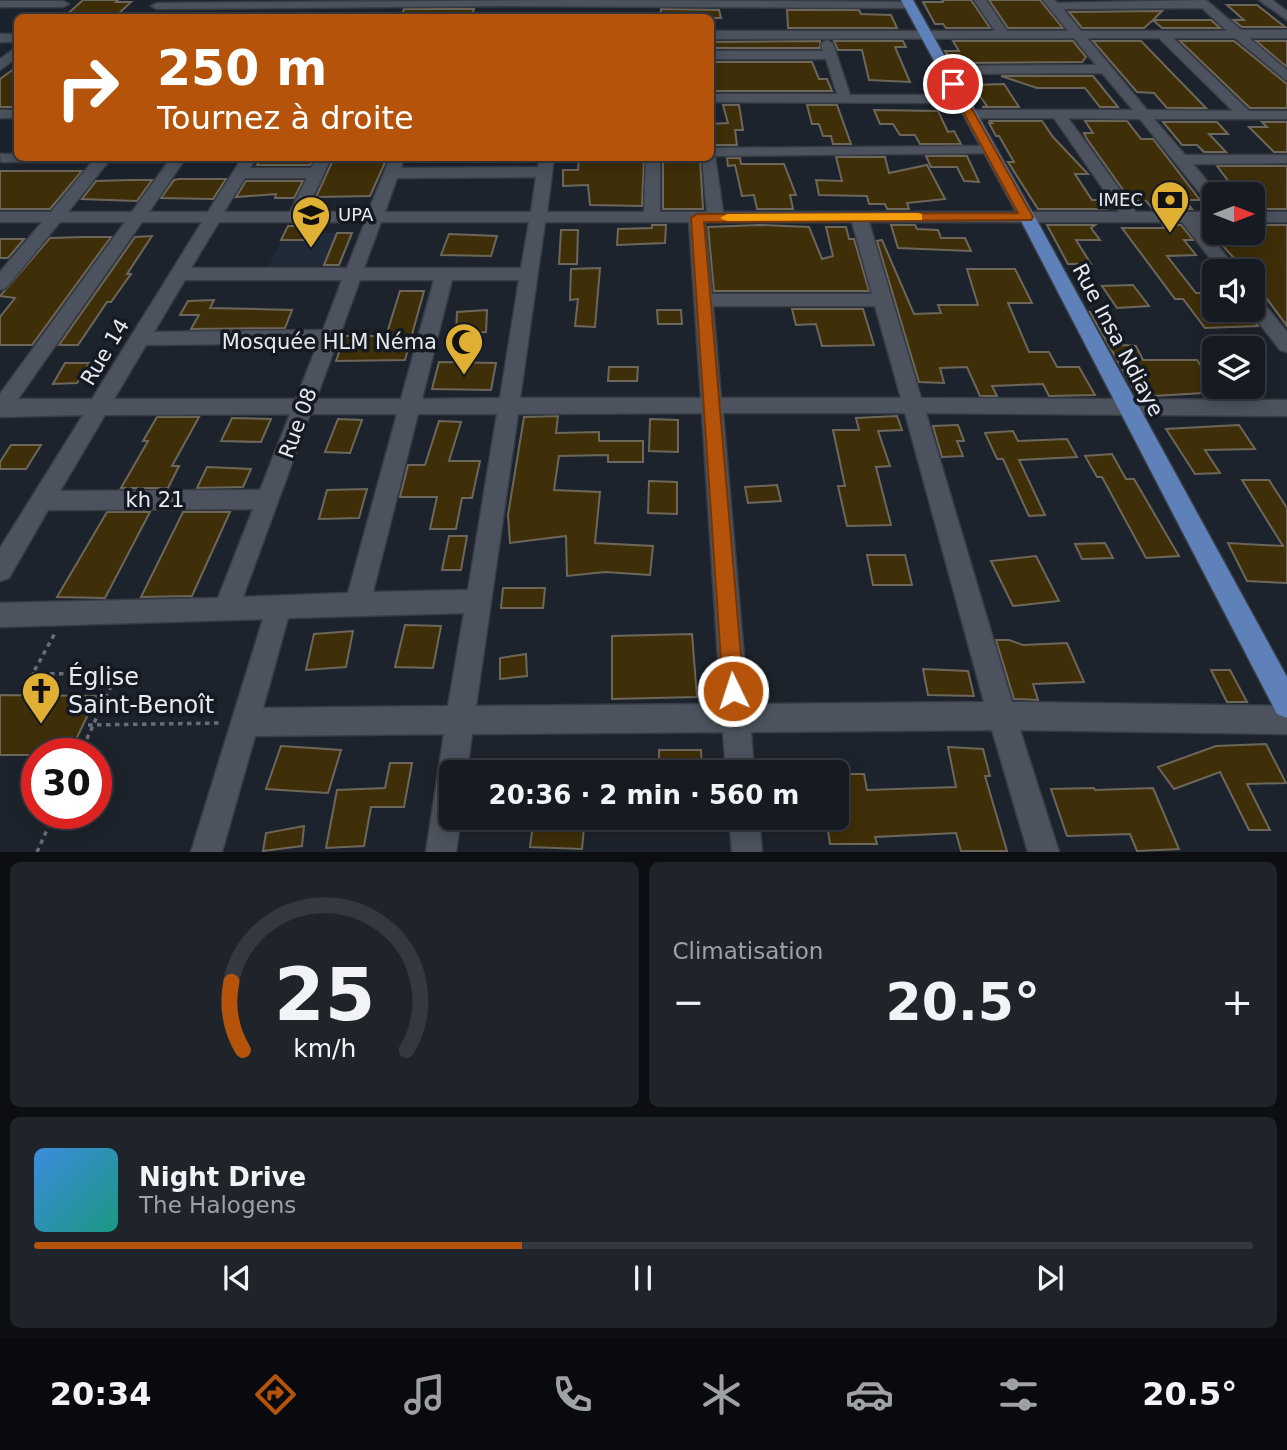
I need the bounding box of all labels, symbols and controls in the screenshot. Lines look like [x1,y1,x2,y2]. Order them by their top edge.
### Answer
text: 250 m [157,40,327,97]
icon: right [42,42,133,133]
pin [923,54,983,114]
icon: arrive [934,65,972,103]
text: Tournez à droite [157,99,414,137]
bank icon: IMEC [1149,179,1191,234]
north arrow [1202,182,1265,245]
map controls [1202,182,1265,399]
place label: IMEC [1098,189,1143,210]
school or university icon: UPA [290,194,332,249]
place label: UPA [338,204,374,225]
street label: Rue Insa Ndiaye [1068,259,1168,421]
button: sound [1202,259,1265,322]
street label: Rue 14 [76,314,134,390]
mosque icon: Mosquée HLM Néma [443,321,485,376]
place label: Mosquée HLM Néma [222,330,437,354]
button: layers [1202,336,1265,399]
street label: Rue 08 [274,384,322,462]
street label: kh 21 [126,488,184,512]
position arrow [696,654,770,728]
place label: Église Saint-Benoît [68,662,214,719]
church icon: Église Saint-Benoît [20,670,62,725]
speed limit sign: 30 [21,738,112,829]
text: 20:36 · 2 min · 560 m [489,780,799,810]
text: Climatisation [673,938,823,964]
text: 25 [274,953,375,1038]
text: 20.5° [886,972,1040,1032]
text: − [673,980,704,1024]
text: + [1221,980,1253,1024]
text: km/h [293,1034,356,1063]
text: Night Drive [139,1162,306,1192]
text: The Halogens [139,1192,296,1218]
icon: previous [218,1259,256,1297]
icon: pause [624,1259,662,1297]
icon: next [1031,1259,1069,1297]
icon: directions [251,1370,300,1419]
icon: music [400,1370,449,1419]
icon: phone [548,1370,597,1419]
icon: climate [697,1370,746,1419]
icon: car [845,1370,894,1419]
icon: filters [994,1370,1043,1419]
text: 20:34 [50,1375,152,1413]
text: 20.5° [1142,1375,1237,1413]

